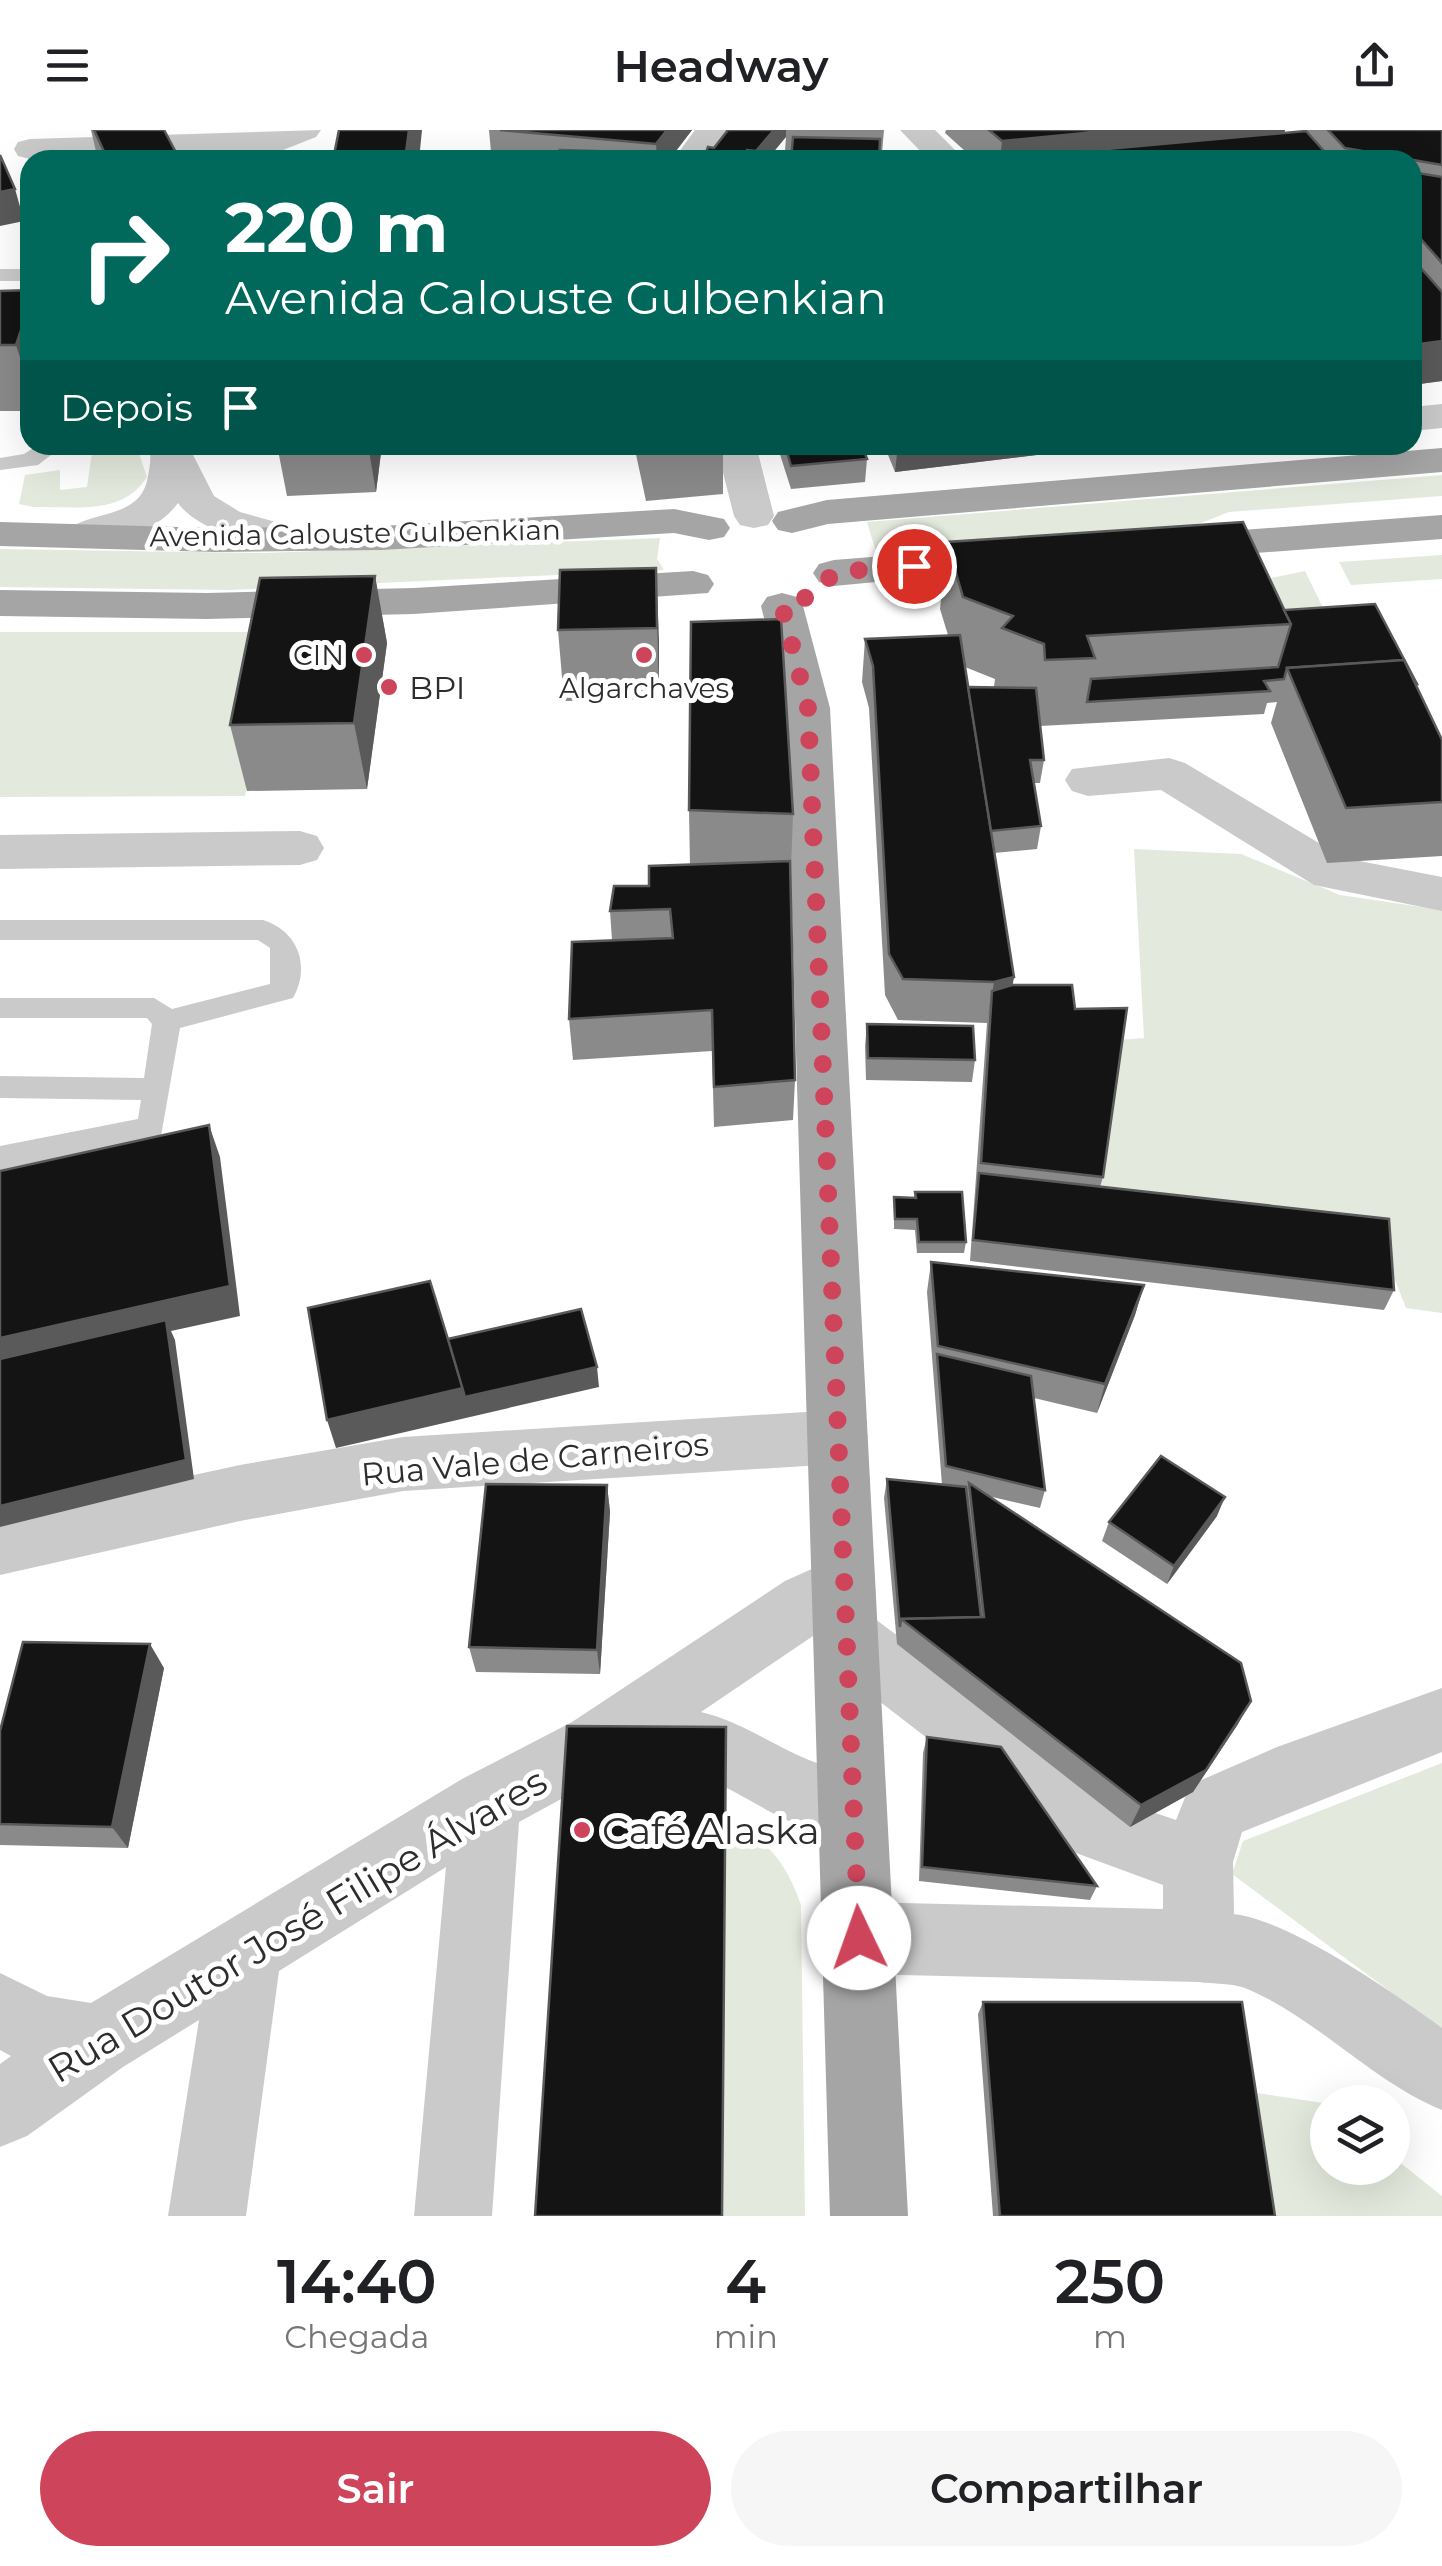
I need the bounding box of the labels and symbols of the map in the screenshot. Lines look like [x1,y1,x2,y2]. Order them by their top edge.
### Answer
street label: Avenida Calouste Gulbenkian [149,512,561,554]
pin [872,524,957,609]
place label: CIN [293,638,344,672]
marker: CIN [353,644,375,666]
marker: Algarchaves [633,644,655,666]
place label: BPI [409,668,465,707]
place label: Algarchaves [559,671,729,705]
marker: BPI [378,676,400,698]
street label: Rua Vale de Carneiros [360,1424,710,1494]
street label: Rua Doutor José Filipe Álvares [39,1757,555,2093]
place label: Café Alaska [602,1807,820,1854]
marker: Café Alaska [571,1819,593,1841]
position arrow [807,1886,911,1990]

